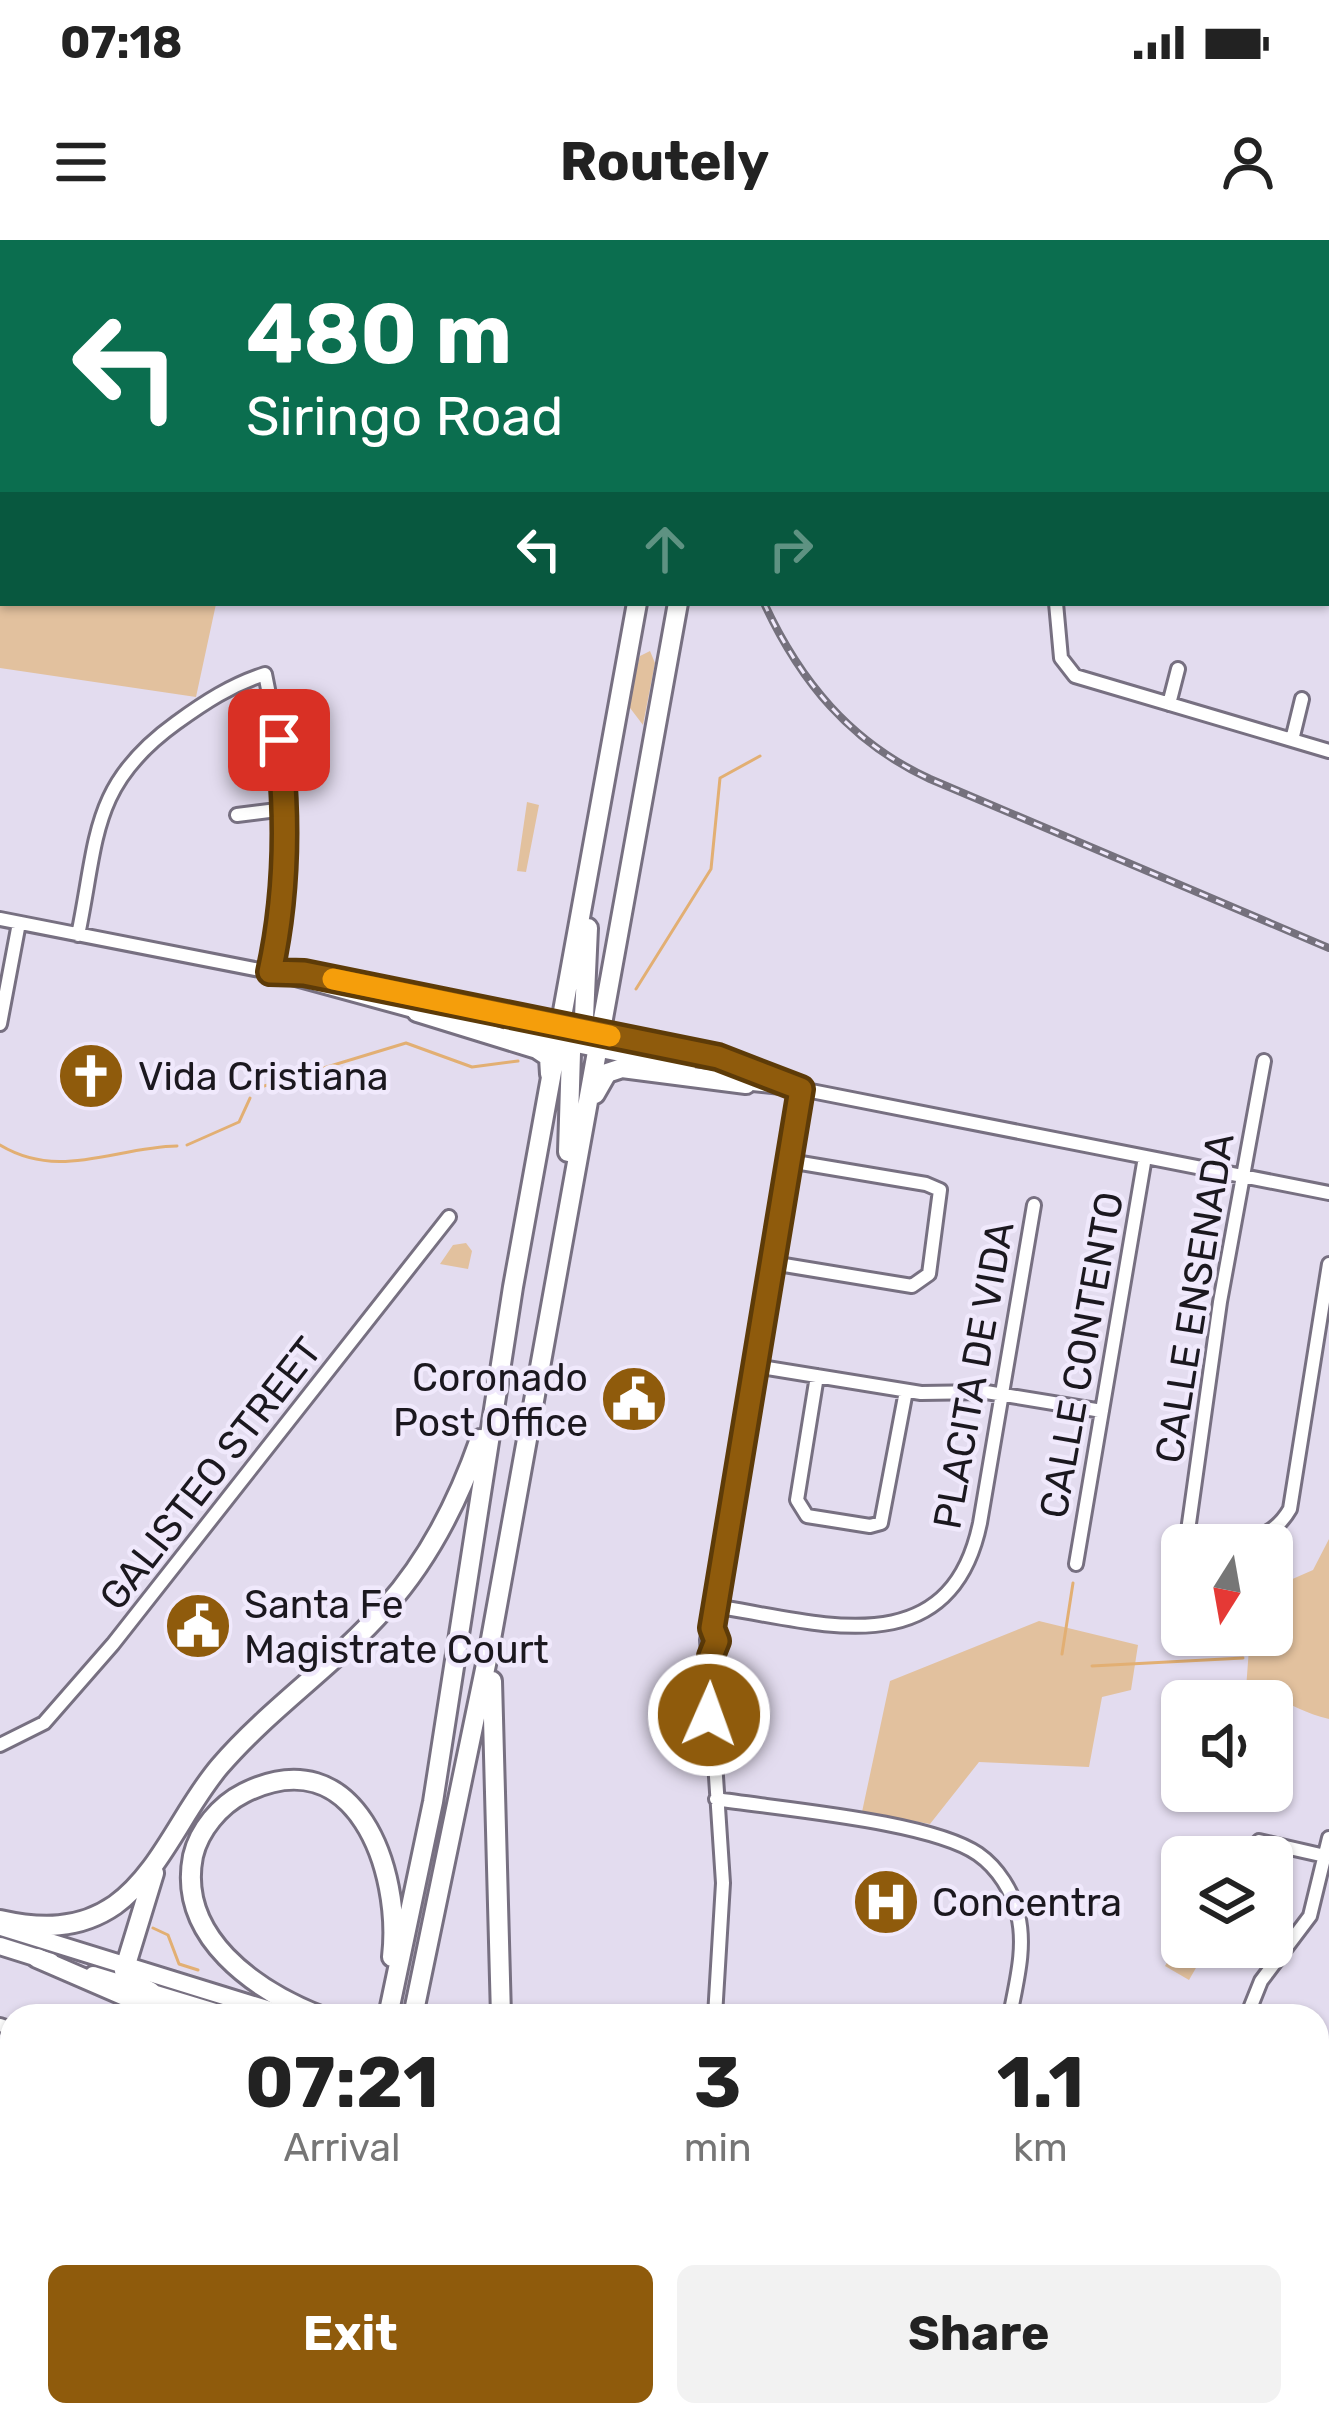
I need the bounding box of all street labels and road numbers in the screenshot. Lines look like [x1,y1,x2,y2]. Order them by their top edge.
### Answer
street label: CALLE ENSENADA [1146,1130,1244,1466]
street label: CALLE CONTENTO [1031,1189,1133,1522]
street label: PLACITA DE VIDA [924,1218,1024,1532]
street label: GALISTEO STREET [90,1328,331,1619]

